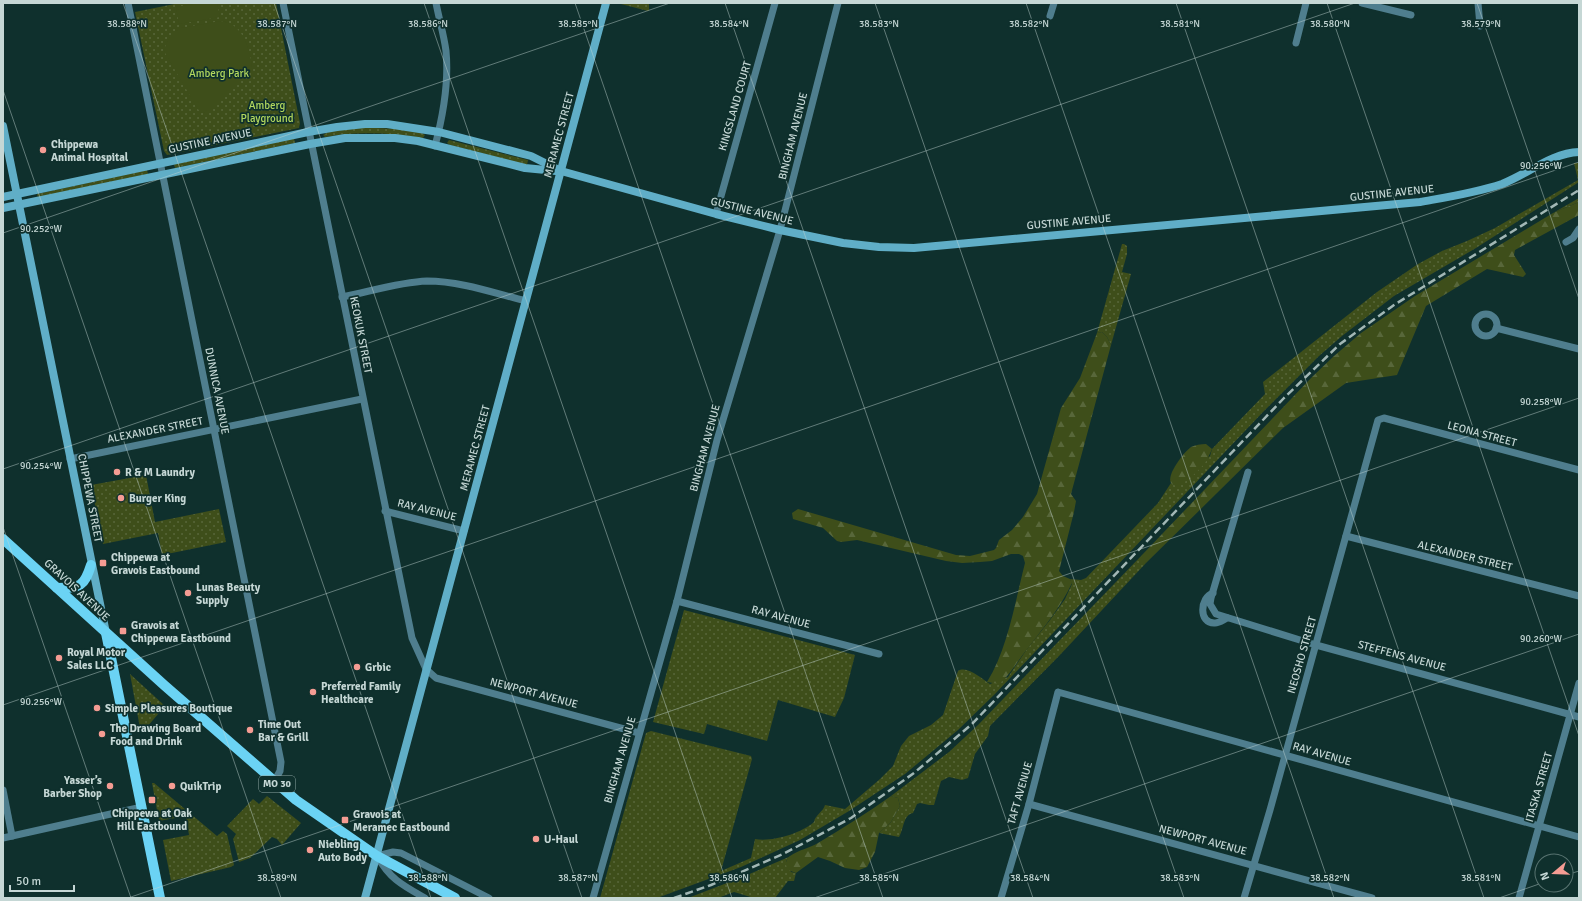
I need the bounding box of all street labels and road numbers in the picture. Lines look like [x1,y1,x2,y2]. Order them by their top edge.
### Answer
street label: KINGSLAND COURT [716,59,754,152]
street label: MERAMEC STREET [541,90,577,179]
street label: BINGHAM AVENUE [776,91,810,181]
street label: GUSTINE AVENUE [167,126,253,156]
street label: GUSTINE AVENUE [1349,182,1435,204]
street label: GUSTINE AVENUE [709,194,795,228]
street label: GUSTINE AVENUE [1026,212,1112,232]
street label: KEOKUK STREET [347,295,375,375]
street label: DUNNICA AVENUE [202,346,232,436]
street label: MERAMEC STREET [457,403,493,492]
street label: BINGHAM AVENUE [687,403,723,493]
street label: ALEXANDER STREET [106,414,205,446]
street label: LEONA STREET [1446,418,1519,450]
street label: CHIPPEWA STREET [75,453,105,544]
street label: RAY AVENUE [396,496,458,524]
street label: ALEXANDER STREET [1416,538,1514,574]
street label: GRAVOIS AVENUE [42,556,112,624]
street label: RAY AVENUE [750,603,812,631]
street label: NEOSHO STREET [1285,614,1319,695]
street label: STEFFENS AVENUE [1356,638,1448,674]
street label: NEWPORT AVENUE [489,675,579,711]
street label: BINGHAM AVENUE [601,715,639,805]
street label: RAY AVENUE [1291,739,1353,769]
street label: ITASKA STREET [1523,750,1555,823]
street label: TAFT AVENUE [1005,760,1035,826]
road number: MO 30 [259,776,295,792]
street label: NEWPORT AVENUE [1158,822,1248,858]

